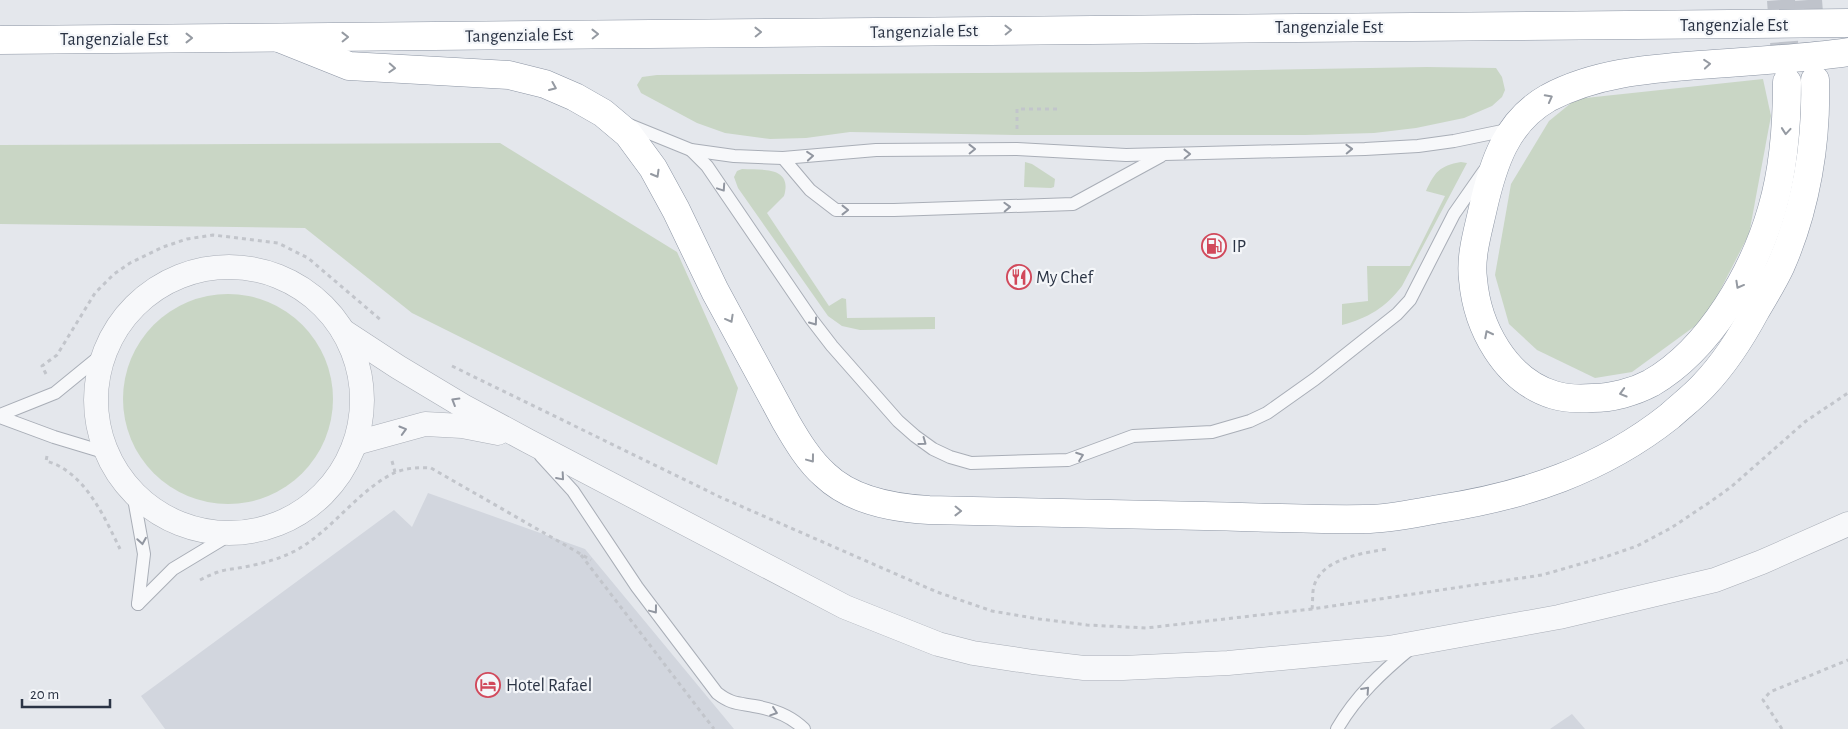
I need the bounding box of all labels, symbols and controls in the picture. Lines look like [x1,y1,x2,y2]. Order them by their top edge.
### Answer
street label: Tangenziale Est [1680,17,1788,35]
street label: Tangenziale Est [1275,19,1383,37]
street label: Tangenziale Est [870,22,979,42]
one-way arrow [1004,25,1012,35]
street label: Tangenziale Est [465,26,574,46]
one-way arrow [754,27,762,37]
one-way arrow [592,29,599,39]
street label: Tangenziale Est [60,31,168,49]
one-way arrow [342,32,349,42]
one-way arrow [185,33,193,43]
one-way arrow [1703,59,1711,70]
one-way arrow [388,63,396,73]
one-way arrow [548,82,556,92]
one-way arrow [1544,94,1553,104]
one-way arrow [1780,127,1791,135]
one-way arrow [968,144,976,155]
one-way arrow [1346,144,1353,154]
one-way arrow [1183,149,1191,159]
one-way arrow [806,150,814,161]
one-way arrow [649,169,659,178]
one-way arrow [716,182,725,192]
one-way arrow [1003,201,1011,212]
one-way arrow [841,205,849,215]
fuel station icon: IP [1201,233,1227,259]
place label: IP [1232,238,1246,256]
restaurant icon: My Chef [1006,264,1032,290]
place label: My Chef [1036,269,1095,287]
one-way arrow [1735,280,1745,289]
one-way arrow [724,313,734,322]
one-way arrow [808,316,816,325]
one-way arrow [1484,330,1494,339]
one-way arrow [1620,388,1628,398]
one-way arrow [451,397,460,407]
one-way arrow [398,426,406,436]
one-way arrow [917,436,927,445]
one-way arrow [1075,451,1083,461]
one-way arrow [805,453,813,462]
one-way arrow [555,471,564,480]
one-way arrow [954,505,962,516]
one-way arrow [136,537,146,545]
one-way arrow [649,604,657,613]
hotel icon: Hotel Rafael [475,672,501,698]
scale bar [22,676,110,708]
place label: Hotel Rafael [506,677,592,695]
one-way arrow [1360,686,1369,695]
text: 20 m [30,687,59,702]
one-way arrow [769,706,778,716]

